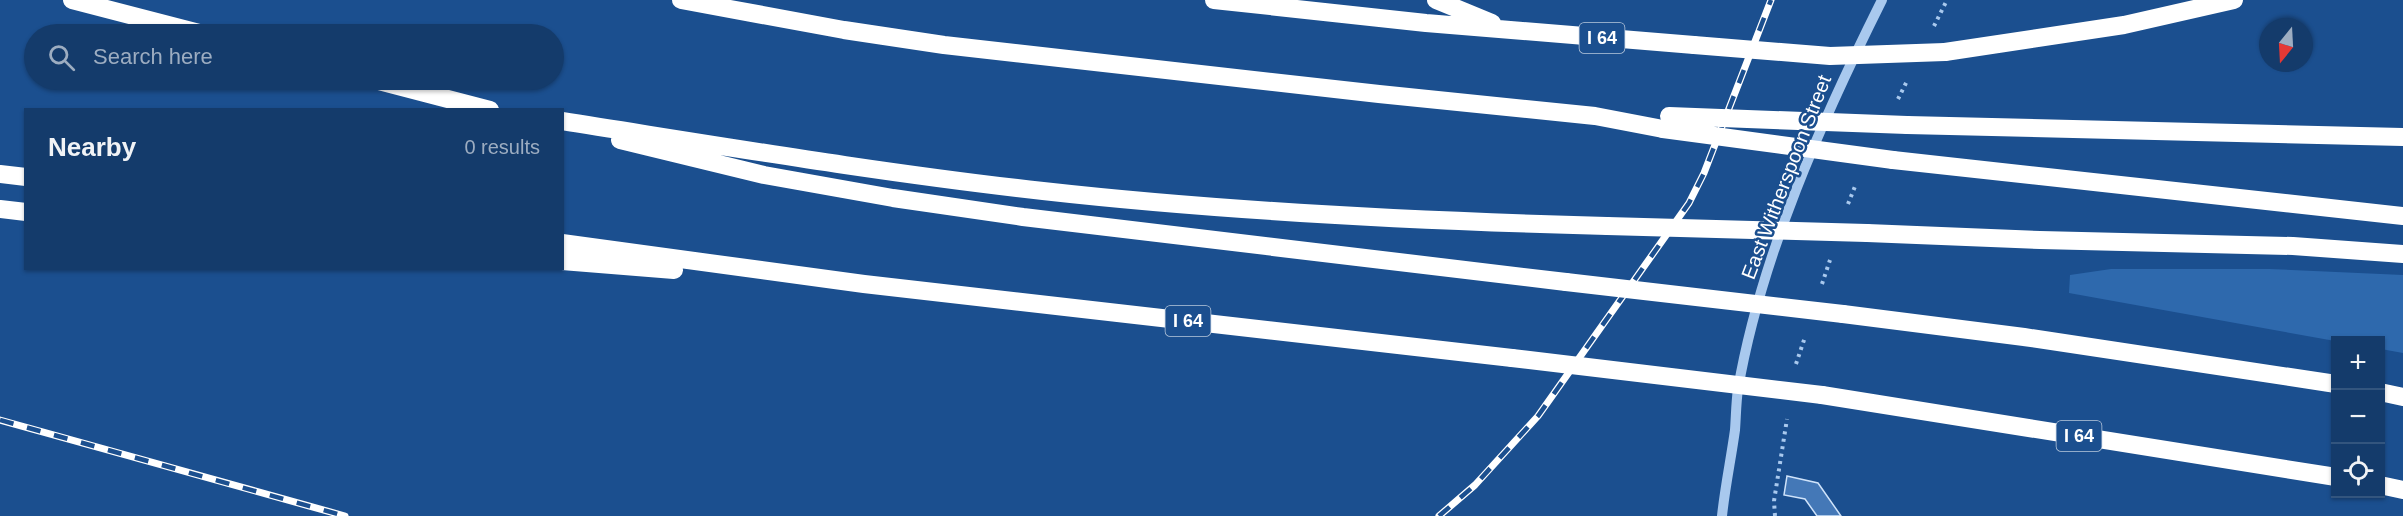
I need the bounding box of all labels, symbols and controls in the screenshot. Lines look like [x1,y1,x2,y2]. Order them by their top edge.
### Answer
north arrow [2259,18,2313,72]
road number: I 64 [1580,23,1624,53]
search box [24,24,564,90]
icon: search [45,41,78,74]
text: Search here [93,44,213,69]
street label: East Witherspoon Street [1737,71,1835,282]
text: Nearby [48,132,136,162]
text: 0 results [464,136,540,158]
road number: I 64 [1166,306,1210,336]
map controls [2331,336,2385,498]
button: + [2331,336,2385,390]
button: − [2331,390,2385,444]
road number: I 64 [2056,421,2102,451]
button: locate [2331,444,2385,498]

